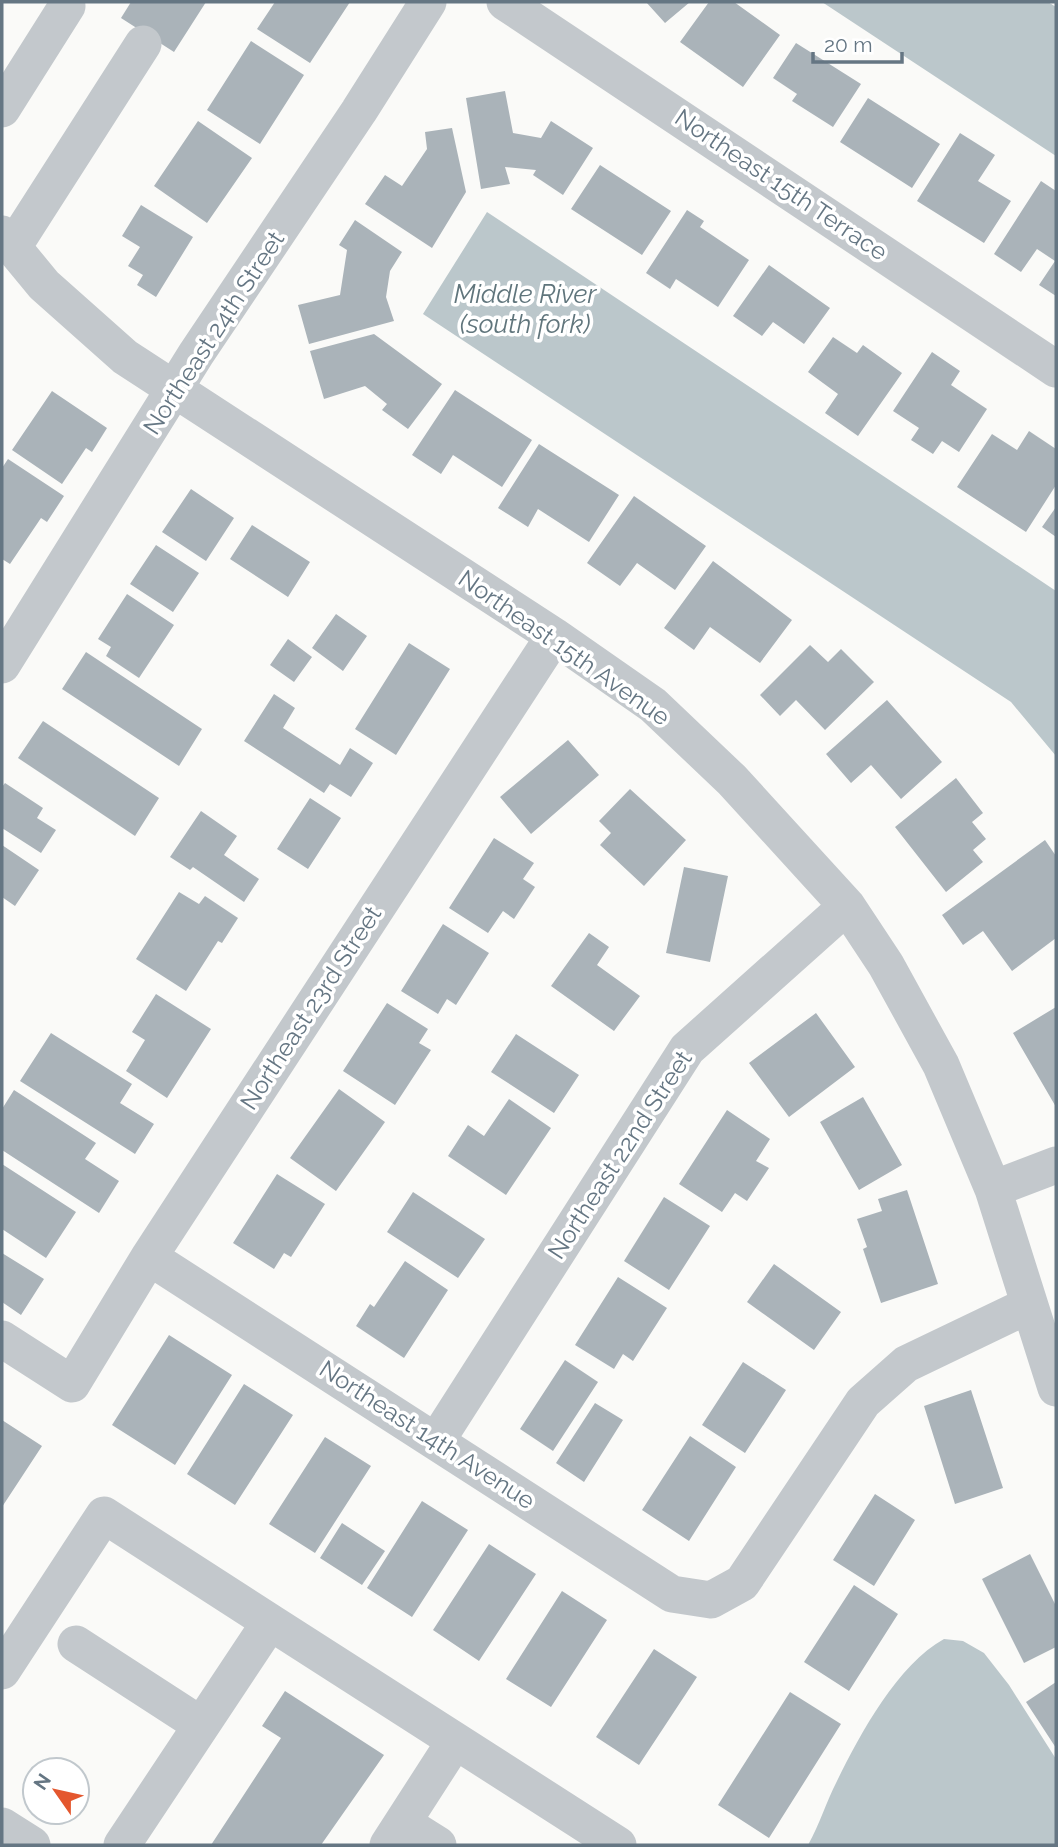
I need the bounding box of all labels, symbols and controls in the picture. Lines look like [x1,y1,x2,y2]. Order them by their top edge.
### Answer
scale bar [813,21,902,65]
text: 20 m [824,32,872,57]
street label: Northeast 15th Terrace [670,103,893,266]
street label: Northeast 24th Street [137,226,290,440]
water label: Middle River (south fork) [454,279,597,339]
street label: Northeast 15th Avenue [453,564,675,731]
street label: Northeast 23rd Street [234,900,387,1115]
street label: Northeast 22nd Street [541,1045,698,1264]
street label: Northeast 14th Avenue [314,1354,540,1515]
north arrow [21,1756,91,1826]
text: N [29,1769,55,1794]

